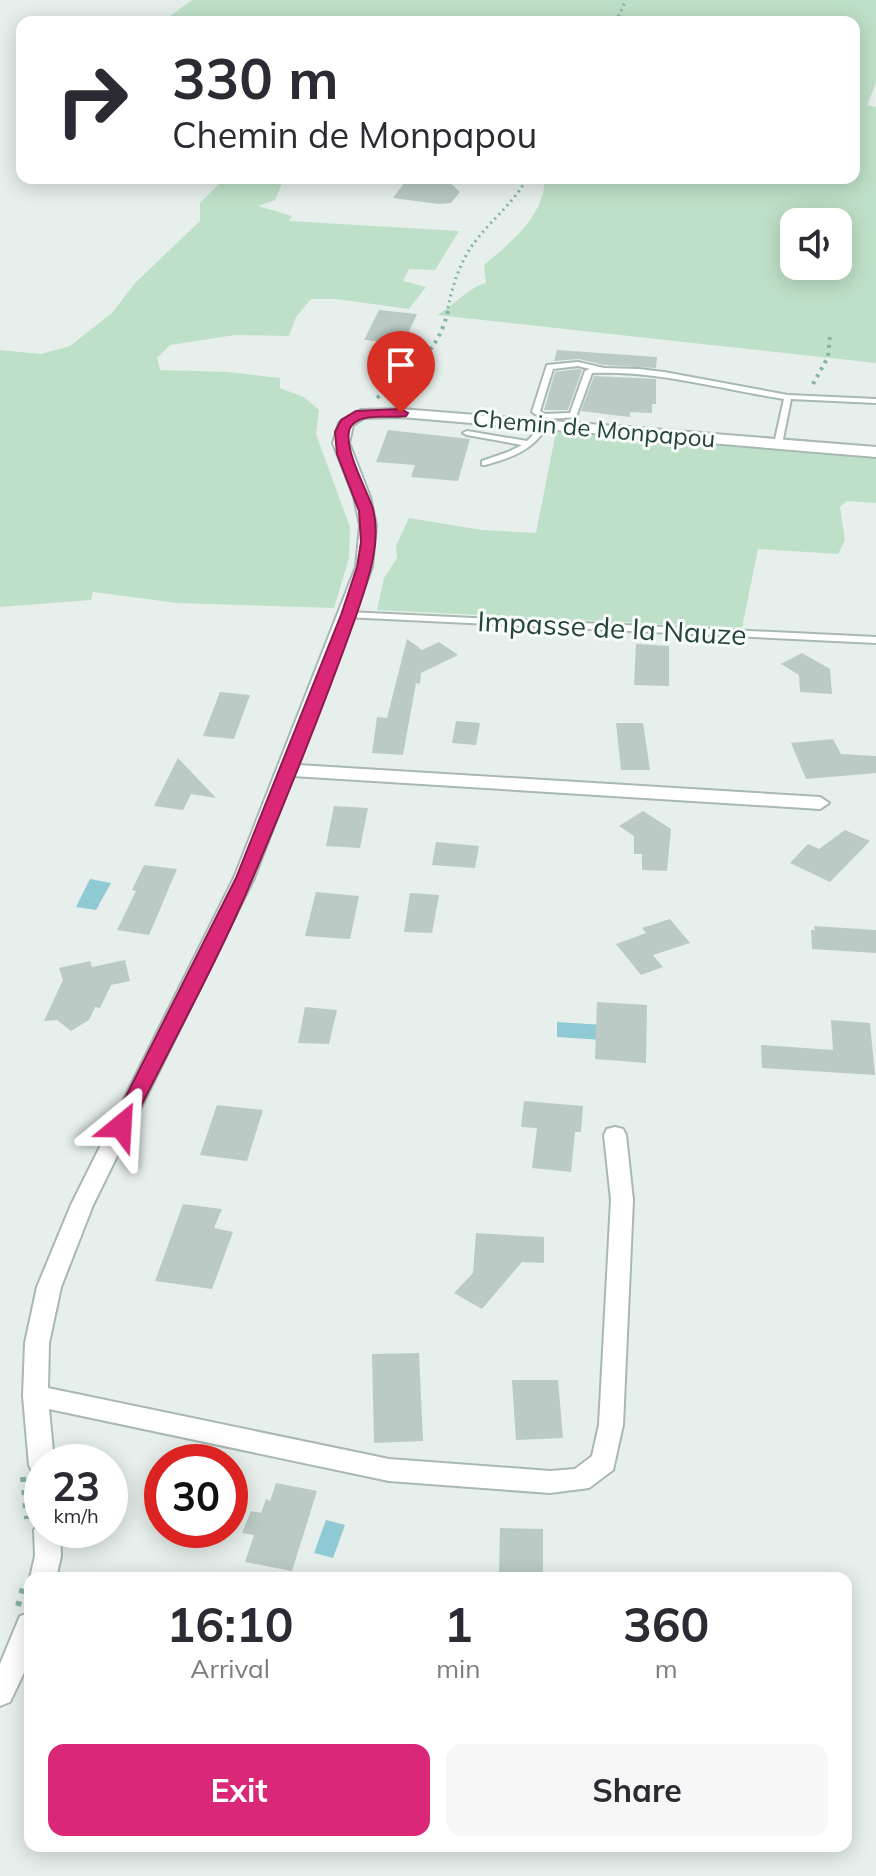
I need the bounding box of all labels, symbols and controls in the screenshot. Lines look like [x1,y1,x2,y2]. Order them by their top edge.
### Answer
text: 330 m [172,43,339,113]
icon: right [40,48,144,152]
text: Chemin de Monpapou [172,112,537,157]
map controls [780,208,852,280]
button: sound [780,208,852,280]
pin [367,331,435,413]
icon: arrive [379,343,423,387]
street label: Chemin de Monpapou [472,402,717,454]
street label: Impasse de la Nauze [477,603,747,652]
position arrow [79,1084,163,1168]
speed limit sign: 30 [144,1444,248,1548]
text: 23 [52,1461,100,1511]
text: km/h [53,1503,99,1528]
text: 16:10 [167,1594,294,1654]
text: 1 [444,1594,473,1654]
text: 360 [623,1594,709,1654]
text: Arrival [190,1652,270,1685]
text: min [436,1652,480,1685]
text: m [655,1652,678,1685]
button: Exit [48,1744,430,1836]
button: Share [446,1744,828,1836]

